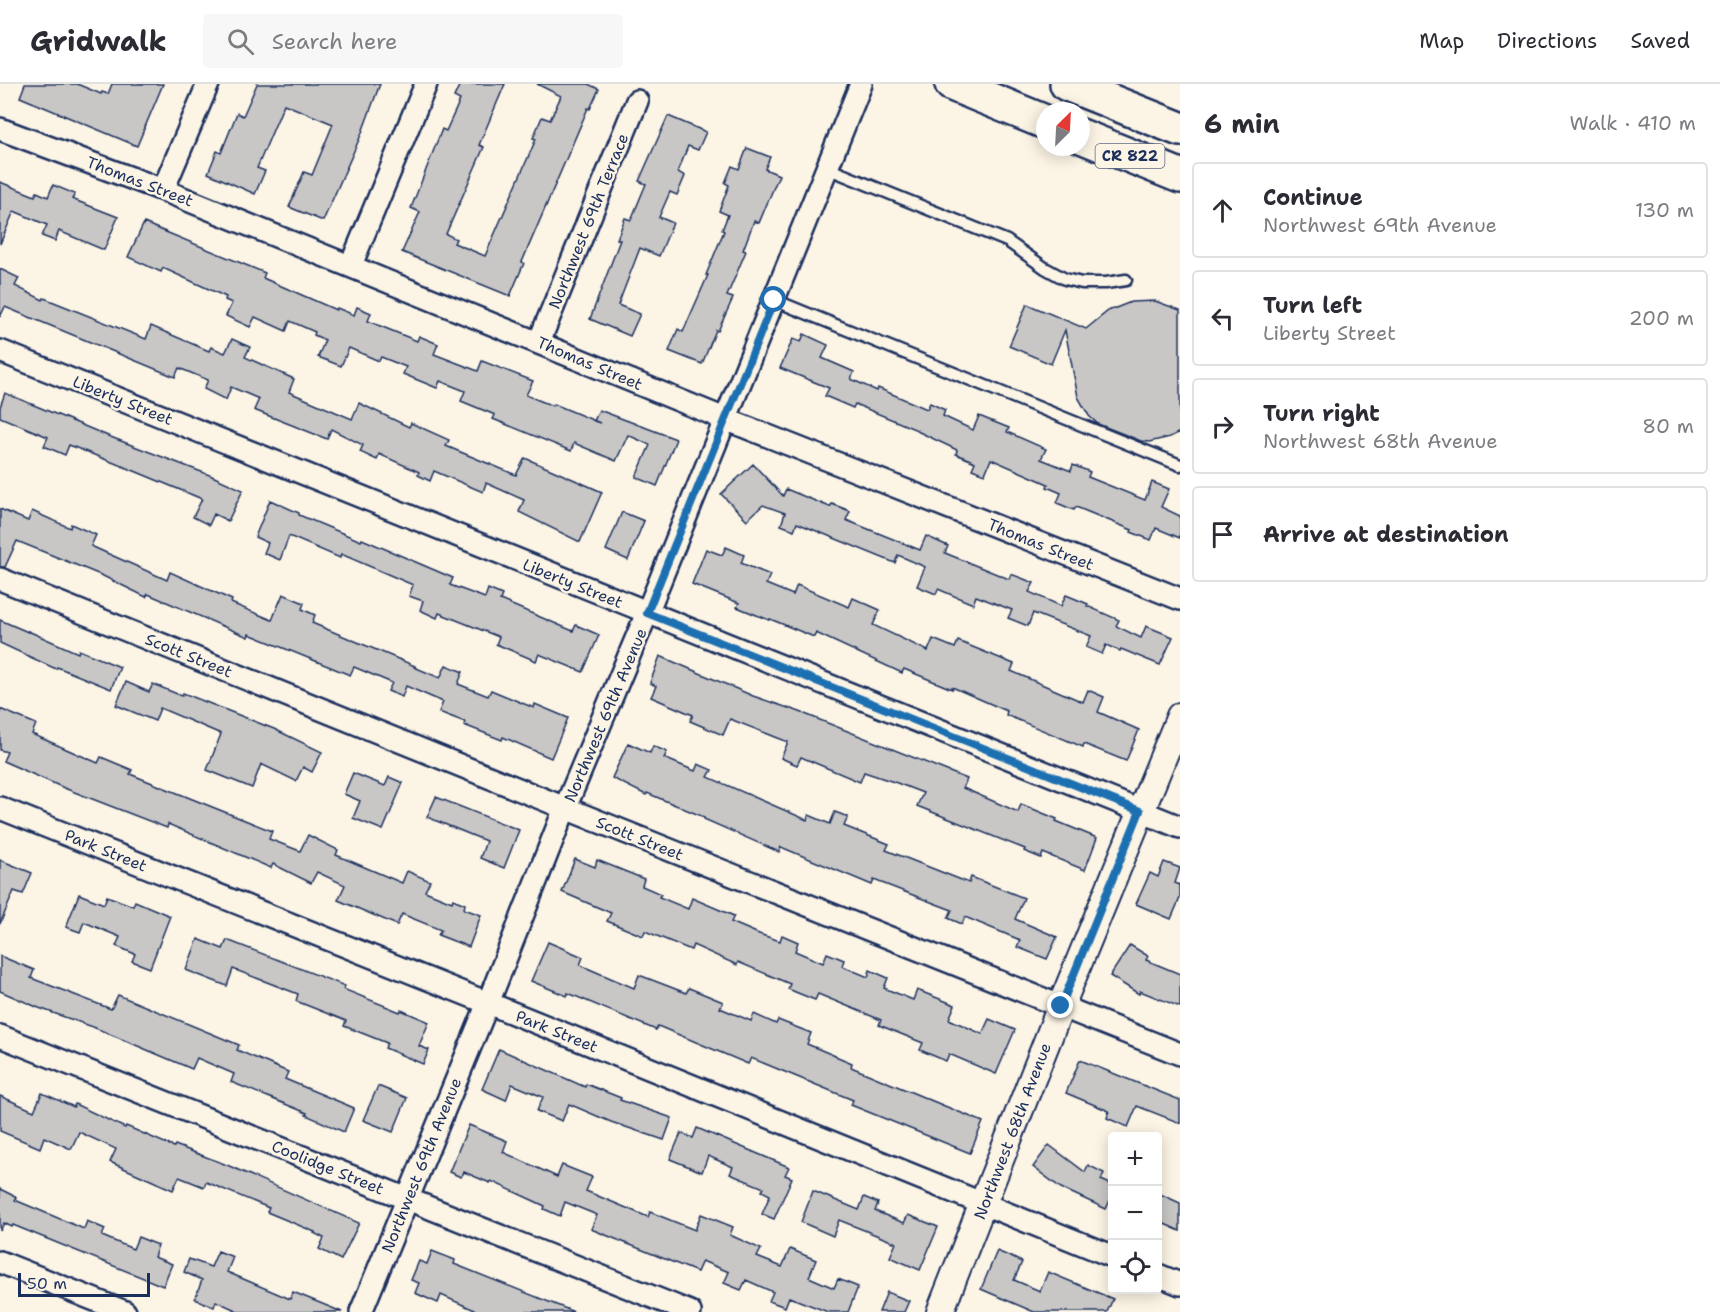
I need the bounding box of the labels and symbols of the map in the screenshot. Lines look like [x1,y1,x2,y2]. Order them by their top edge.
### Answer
north arrow [1036,102,1090,156]
street label: Northwest 69th Terrace [544,130,633,312]
road number: CR 822 [1096,144,1164,168]
street label: Thomas Street [83,151,196,211]
route start [760,286,786,312]
street label: Thomas Street [534,332,646,395]
street label: Liberty Street [70,371,176,430]
street label: Thomas Street [985,514,1097,575]
street label: Liberty Street [520,554,626,613]
street label: Northwest 69th Avenue [559,625,652,805]
street label: Scott Street [142,628,235,682]
street label: Scott Street [593,811,686,865]
street label: Park Street [62,824,150,876]
route end [1047,992,1073,1018]
street label: Park Street [513,1005,601,1057]
street label: Northwest 68th Avenue [969,1040,1056,1223]
street label: Northwest 69th Avenue [377,1075,466,1256]
street label: Coolidge Street [269,1135,387,1200]
scale bar [18,1270,150,1298]

